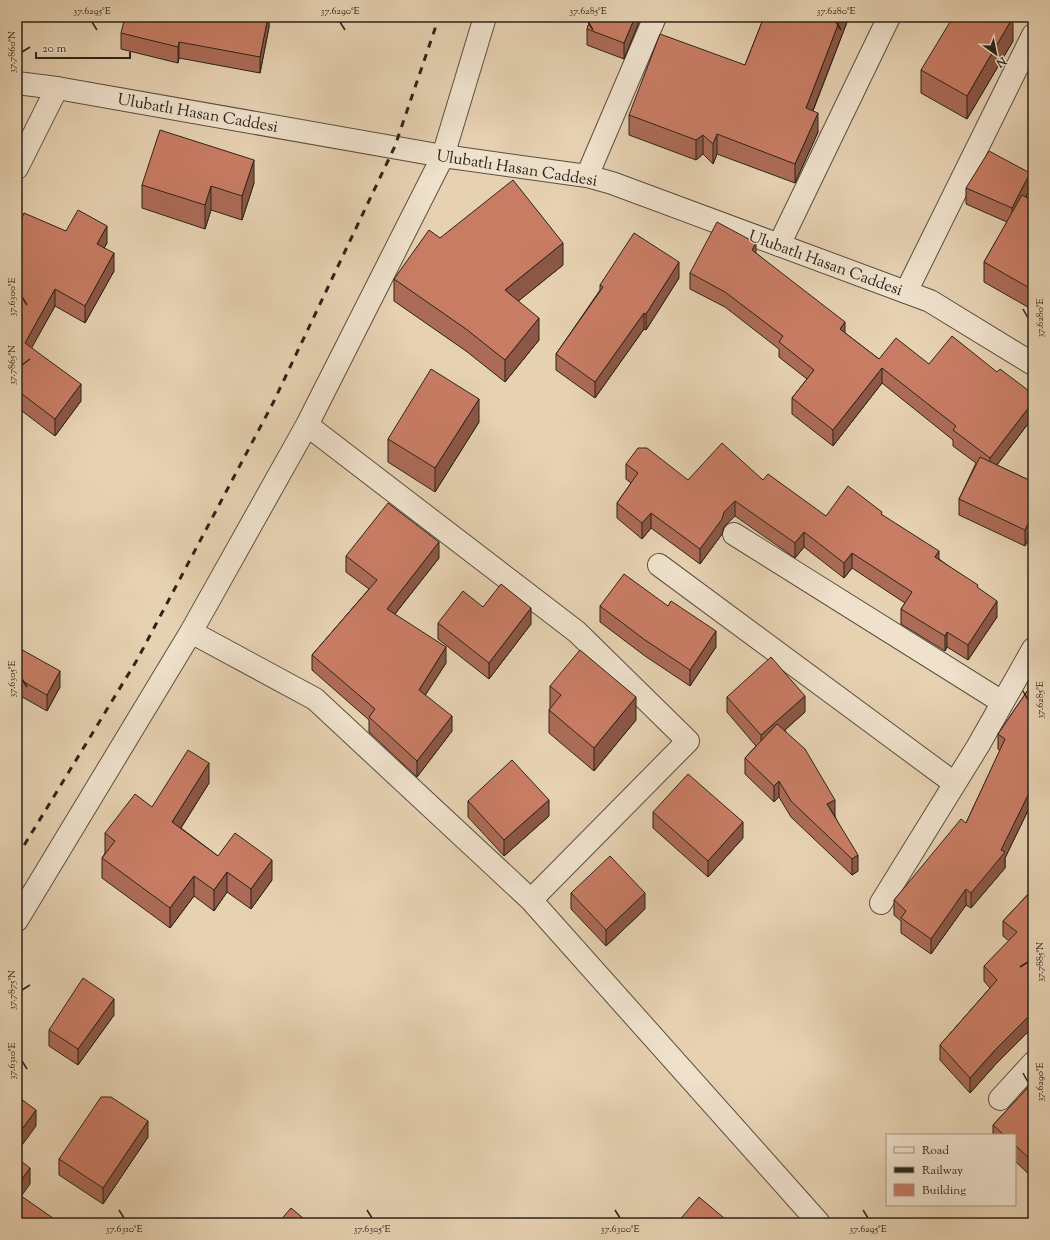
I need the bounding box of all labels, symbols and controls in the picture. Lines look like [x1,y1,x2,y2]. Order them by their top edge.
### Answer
text: 37.6295°E [73,4,111,19]
text: 37.6290°E [320,4,360,19]
text: 37.6285°E [569,4,607,19]
text: 37.6280°E [816,4,856,19]
text: 37.7860°N [5,31,20,73]
scale bar [36,34,130,60]
north arrow [976,34,1016,74]
text: 20 m [42,40,67,58]
text: N [993,52,1010,71]
street label: Ulubatlı Hasan Caddesi [115,89,280,140]
street label: Ulubatlı Hasan Caddesi [434,145,599,194]
street label: Ulubatlı Hasan Caddesi [745,226,906,303]
text: 37.6300°E [5,278,20,316]
text: 37.6280°E [1033,298,1048,338]
text: 37.7865°N [5,345,20,385]
text: 37.6305°E [5,660,20,698]
text: 37.6285°E [1033,681,1048,719]
text: 37.7885°N [1033,942,1048,982]
text: 37.7875°N [5,970,20,1010]
text: 37.6310°E [5,1043,20,1079]
text: 37.6290°E [1033,1062,1048,1102]
legend [886,1134,1016,1206]
text: Road [922,1142,949,1160]
text: Railway [922,1162,963,1180]
text: Building [922,1182,966,1200]
text: 37.6310°E [106,1222,142,1237]
text: 37.6305°E [353,1222,391,1237]
text: 37.6300°E [601,1222,639,1237]
text: 37.6295°E [849,1222,887,1237]

